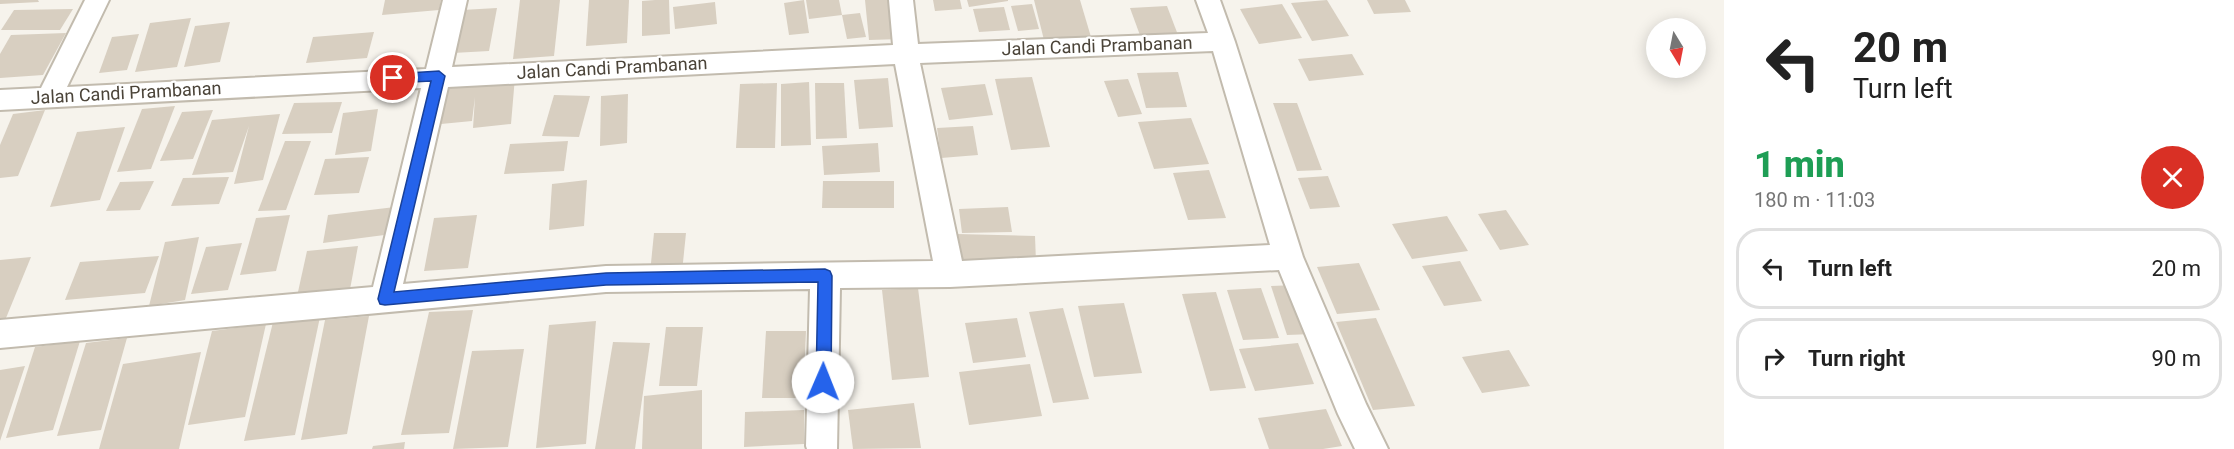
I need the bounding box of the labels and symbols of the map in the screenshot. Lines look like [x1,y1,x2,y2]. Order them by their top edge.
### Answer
north arrow [1646,18,1706,78]
street label: Jalan Candi Prambanan [1001,32,1193,59]
pin [367,52,418,103]
street label: Jalan Candi Prambanan [516,52,708,83]
street label: Jalan Candi Prambanan [30,77,222,108]
position arrow [791,350,855,414]

